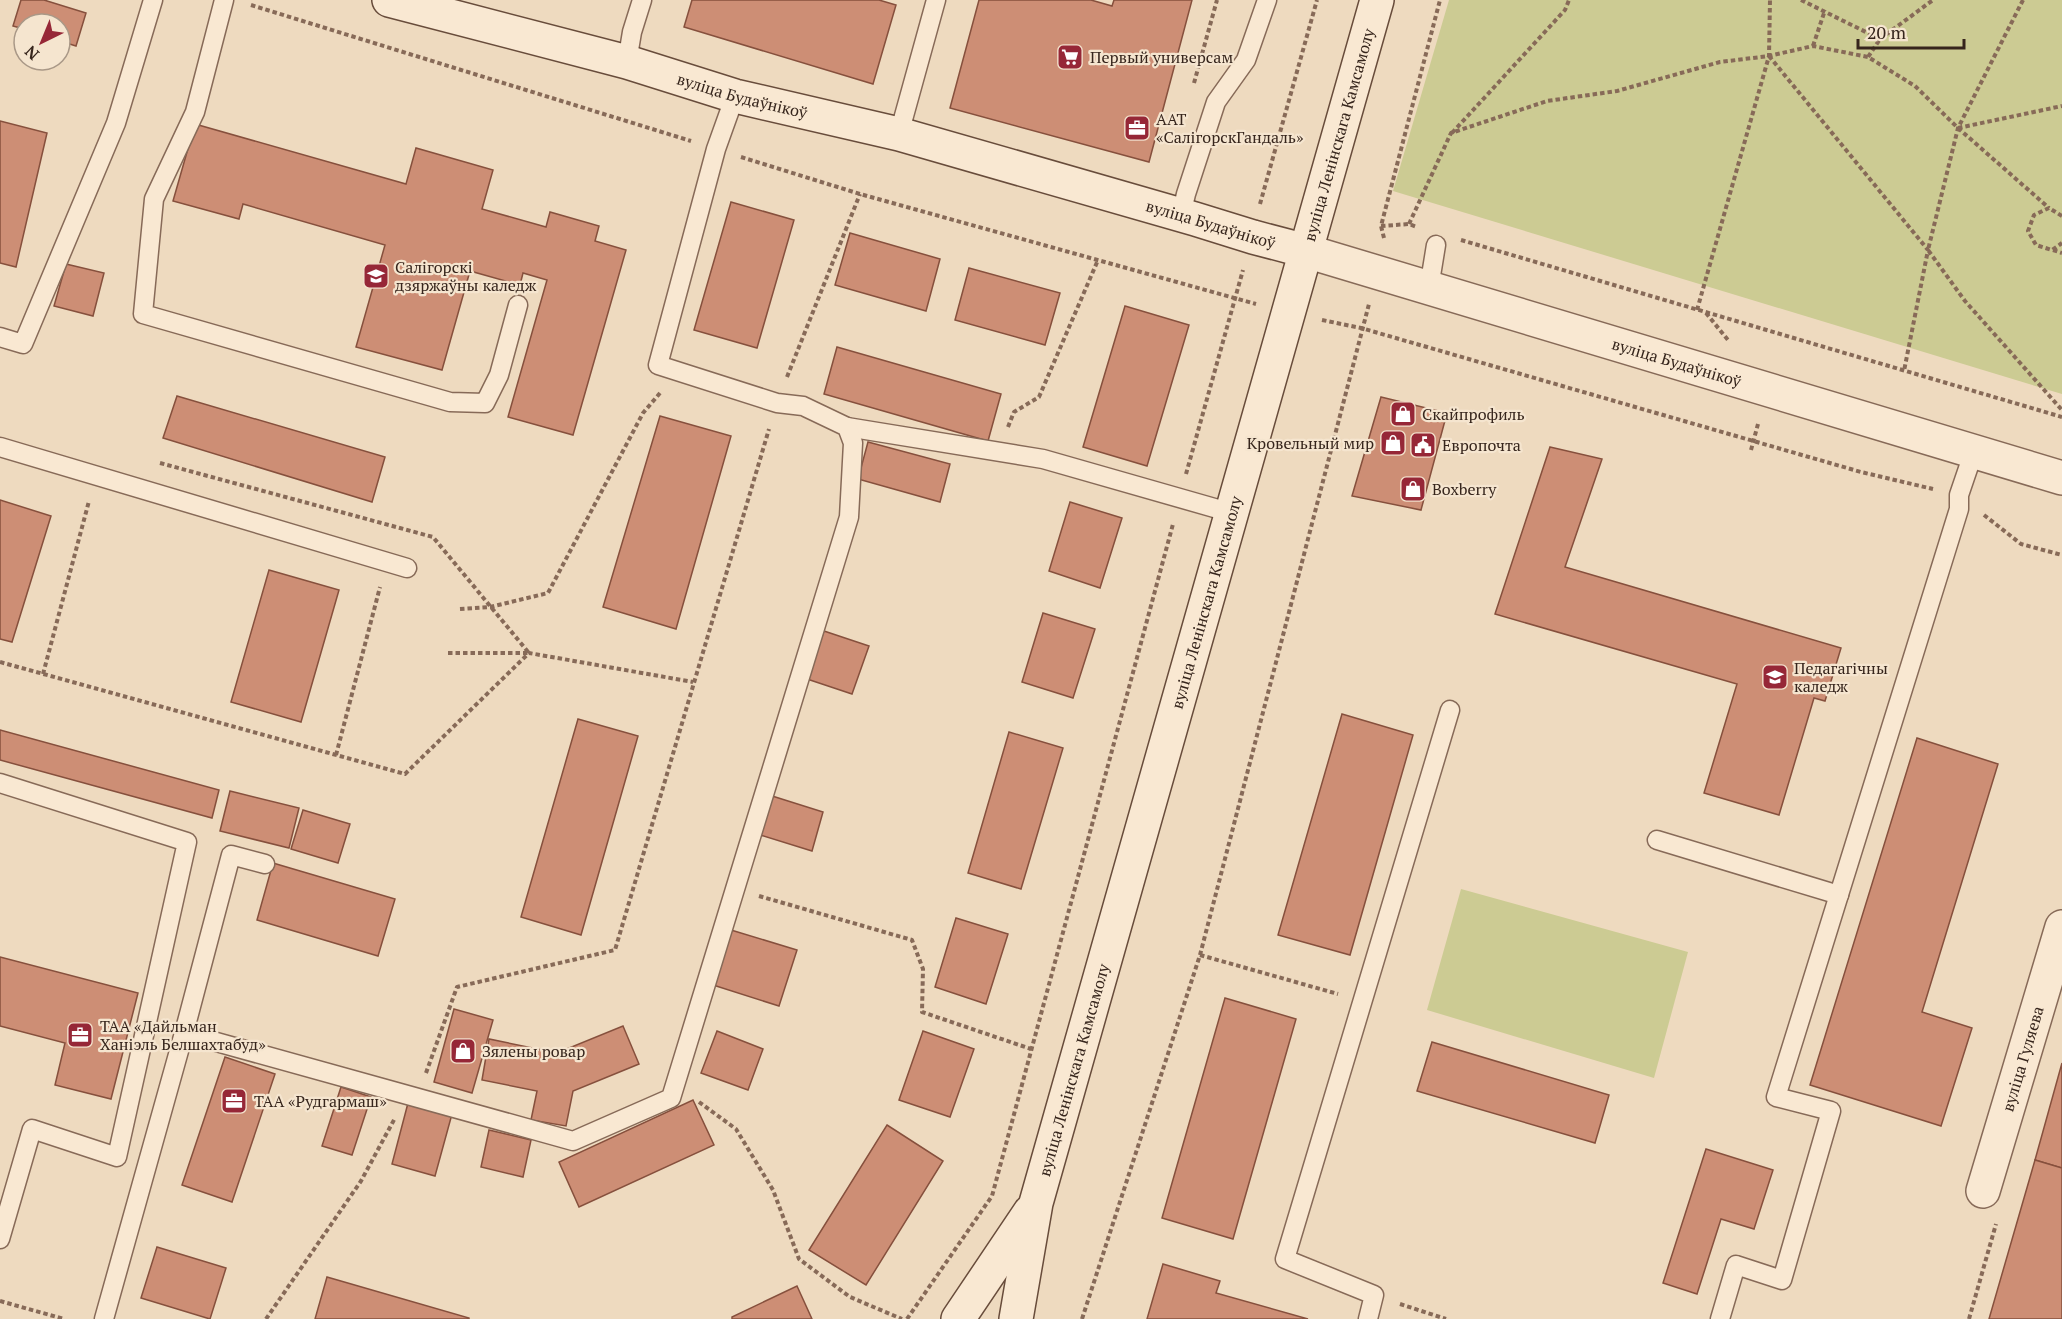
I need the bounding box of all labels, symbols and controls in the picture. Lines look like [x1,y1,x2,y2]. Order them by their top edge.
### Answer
north arrow [12,12,72,72]
scale bar [1858,12,1964,50]
text: 20 m [1867,20,1907,44]
street label: вуліца Ленінскага Камсамолу [1298,25,1380,244]
text: N [20,41,44,65]
supermarket icon: Первый универсам [1055,42,1085,72]
place label: Первый универсам [1090,46,1233,68]
street label: вуліца Будаўнікоў [674,67,810,124]
place label: ААТ «СалігорскГандаль» [1156,108,1304,148]
office icon: ААТ «СалігорскГандаль» [1122,113,1152,143]
street label: вуліца Будаўнікоў [1143,194,1279,254]
place label: Салігорскі дзяржаўны каледж [395,256,537,296]
school or university icon: Салігорскі дзяржаўны каледж [361,261,391,291]
street label: вуліца Будаўнікоў [1609,332,1745,392]
shop icon: Скайпрофиль [1388,399,1418,429]
place label: Скайпрофиль [1422,403,1525,425]
shop icon: Кровельный мир [1378,428,1408,458]
public building icon: Европочта [1408,430,1438,460]
place label: Кровельный мир [1247,432,1374,454]
place label: Европочта [1442,434,1521,456]
shop icon: Boxberry [1398,474,1428,504]
place label: Boxberry [1432,478,1497,500]
street label: вуліца Ленінскага Камсамолу [1166,493,1247,711]
place label: Педагагічны каледж [1794,657,1888,697]
school or university icon: Педагагічны каледж [1760,662,1790,692]
street label: вуліца Ленінскага Камсамолу [1033,960,1115,1179]
street label: вуліца Гуляева [1996,1003,2049,1114]
place label: ТАА «Дайльман Ханіэль Белшахтабуд» [100,1015,266,1055]
office icon: ТАА «Дайльман Ханіэль Белшахтабуд» [65,1020,95,1050]
shop icon: Зялены ровар [448,1036,478,1066]
place label: Зялены ровар [482,1040,585,1062]
office icon: ТАА «Рудгармаш» [219,1086,249,1116]
place label: ТАА «Рудгармаш» [254,1090,387,1112]

